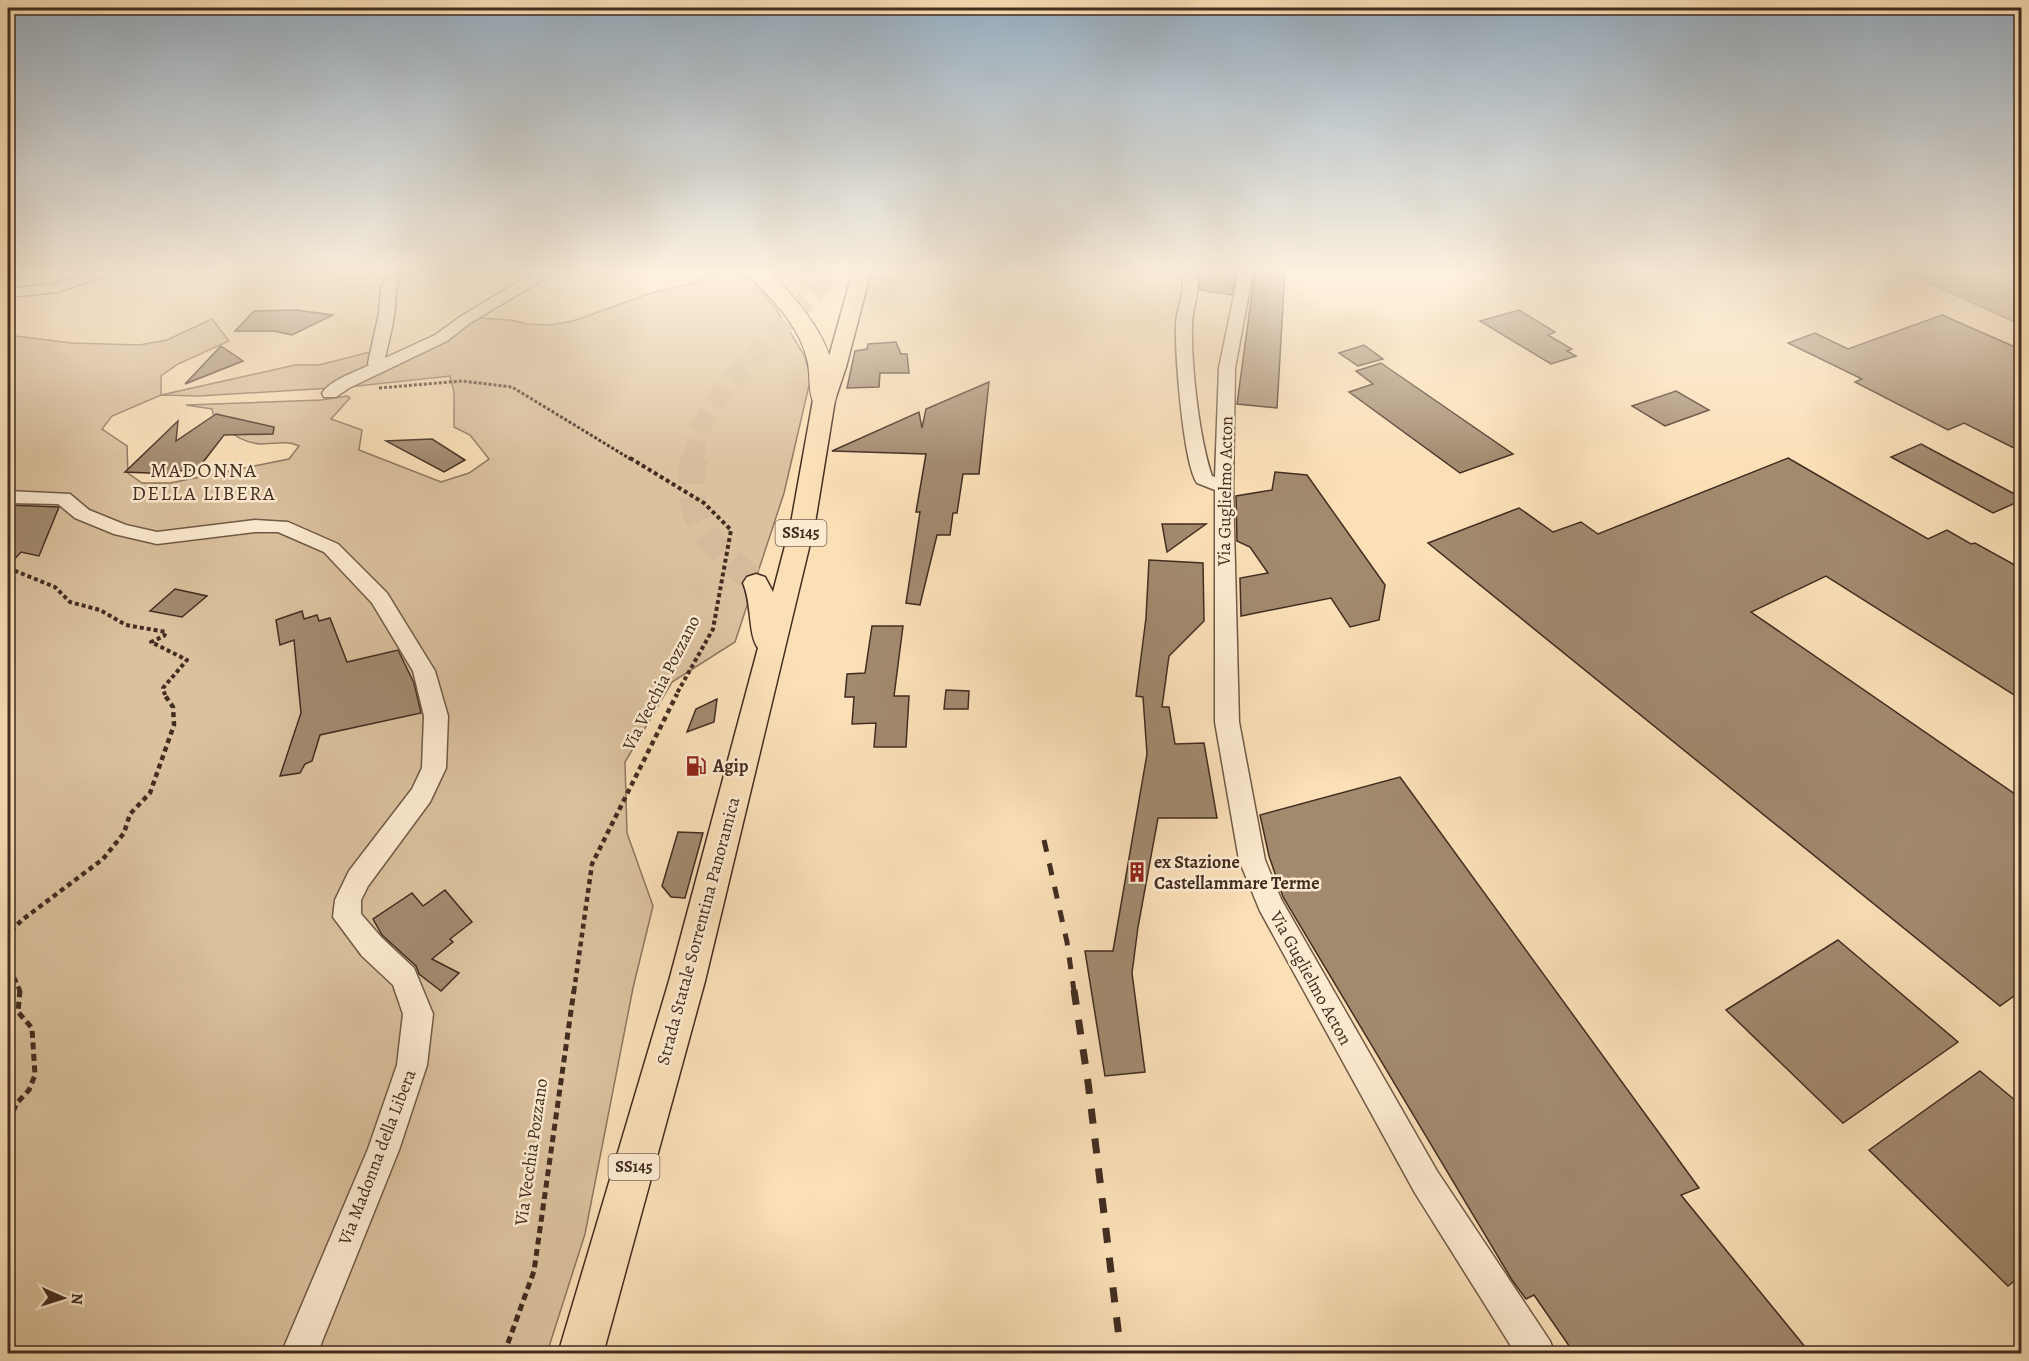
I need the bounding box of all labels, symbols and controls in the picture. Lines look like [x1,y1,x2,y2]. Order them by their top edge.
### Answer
street label: Via Guglielmo Acton [1212,416,1238,567]
district label: MADONNA DELLA LIBERA [132,457,276,507]
road number: SS145 [776,520,826,546]
street label: Via Vecchia Pozzano [616,611,705,755]
fuel station icon: Agip [684,754,708,778]
place label: Agip [712,754,749,778]
street label: Strada Statale Sorrentina Panoramica [651,794,746,1068]
place label: ex Stazione Castellammare Terme [1154,850,1320,895]
building icon: ex Stazione Castellammare Terme [1125,860,1149,884]
street label: Via Guglielmo Acton [1264,906,1358,1049]
street label: Via Madonna della Libera [332,1065,422,1249]
street label: Via Vecchia Pozzano [509,1077,553,1228]
road number: SS145 [608,1154,660,1180]
north arrow [33,1268,93,1328]
text: N [66,1292,88,1305]

